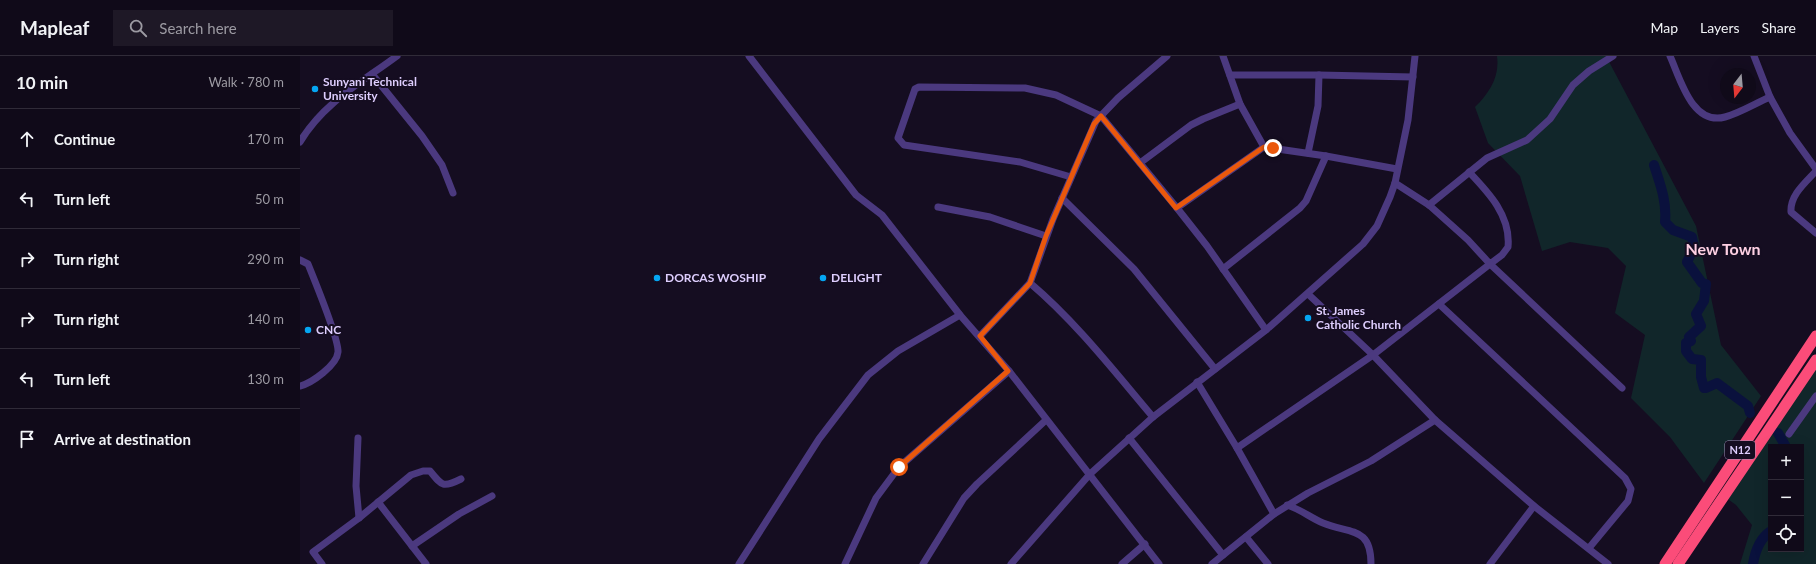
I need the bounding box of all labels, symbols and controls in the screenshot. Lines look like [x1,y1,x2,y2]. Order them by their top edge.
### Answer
search box [113,10,393,46]
text: Mapleaf [20,16,89,39]
icon: search [127,17,149,39]
text: Search here [159,19,237,37]
text: Map [1650,19,1678,36]
text: Layers [1700,19,1740,36]
text: Share [1762,19,1796,36]
north arrow [1720,68,1756,104]
text: 10 min [16,72,68,93]
text: Walk · 780 m [208,74,284,90]
place label: Sunyani Technical University [323,74,417,103]
marker: Sunyani Technical University [310,84,320,94]
icon: ahead [16,128,38,150]
text: Continue [54,130,115,148]
text: 170 m [247,131,284,147]
route end [1264,139,1282,157]
icon: left [16,188,38,210]
text: Turn left [54,190,110,208]
text: 50 m [255,191,284,207]
district label: New Town [1685,239,1761,258]
icon: right [16,248,38,270]
text: Turn right [54,250,119,268]
text: 290 m [247,251,284,267]
place label: DORCAS WOSHIP [665,270,767,285]
place label: DELIGHT [831,270,883,285]
marker: DORCAS WOSHIP [652,273,662,283]
marker: DELIGHT [818,273,828,283]
place label: St. James Catholic Church [1316,303,1401,332]
icon: right [16,308,38,330]
text: Turn right [54,310,119,328]
text: 140 m [247,311,284,327]
marker: St. James Catholic Church [1303,313,1313,323]
place label: CNC [316,322,341,337]
marker: CNC [303,325,313,335]
icon: left [16,368,38,390]
text: Turn left [54,370,110,388]
text: 130 m [247,371,284,387]
icon: arrive [16,428,38,450]
text: Arrive at destination [54,430,191,448]
road number: N12 [1725,441,1755,459]
map controls [1768,444,1804,552]
button: + [1768,444,1804,480]
route start [890,458,908,476]
button: − [1768,480,1804,516]
button: locate [1768,516,1804,552]

